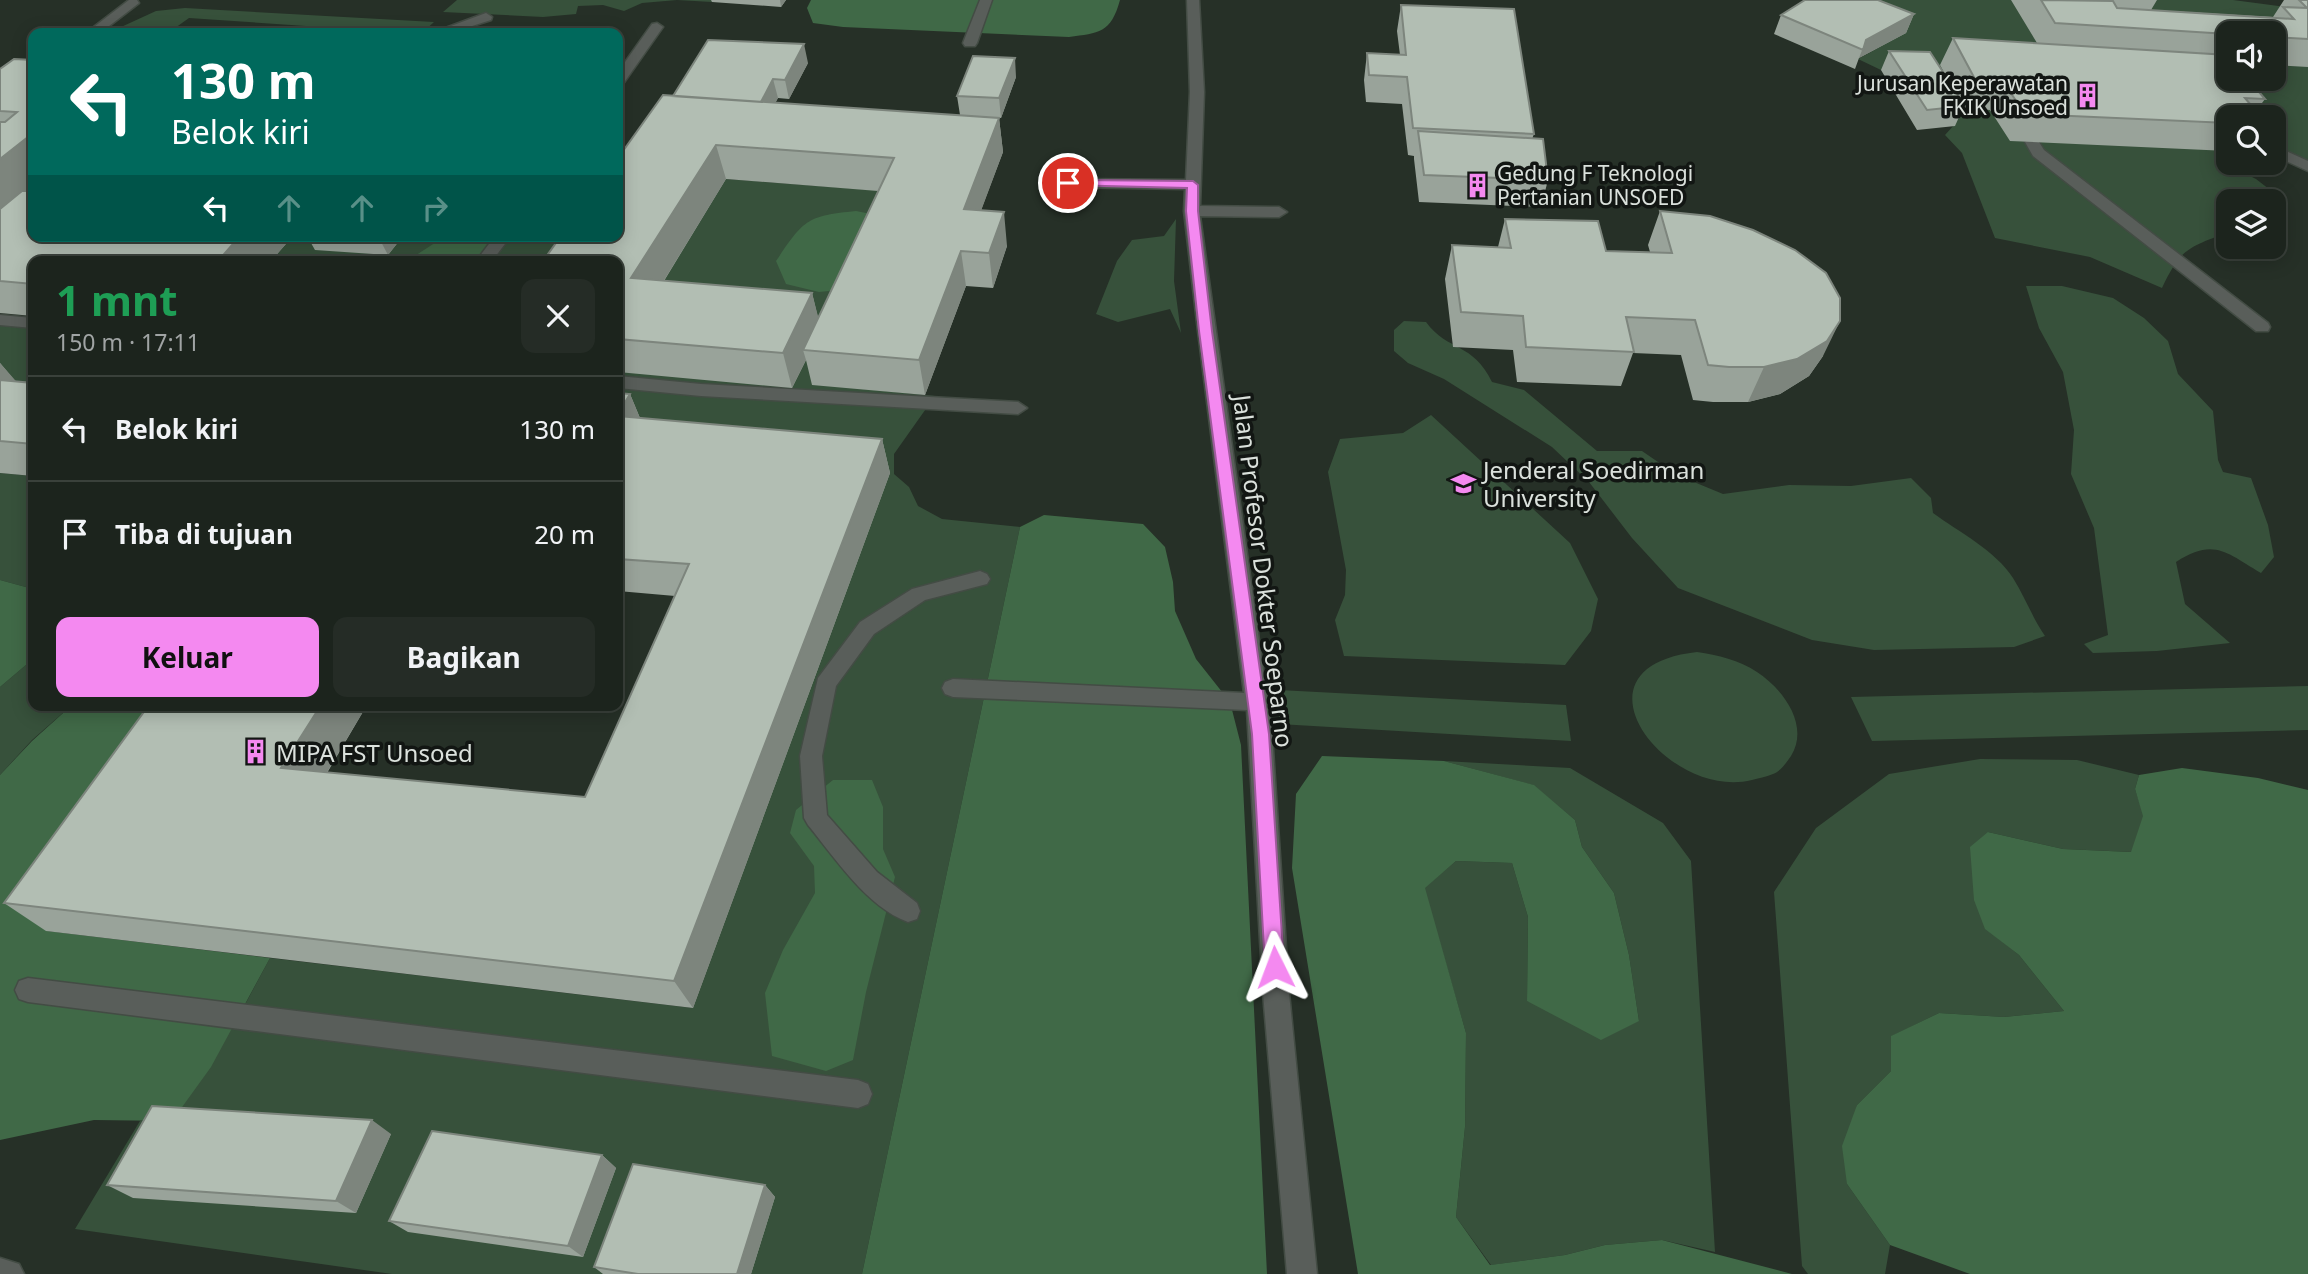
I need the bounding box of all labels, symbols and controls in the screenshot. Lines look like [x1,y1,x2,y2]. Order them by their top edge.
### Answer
map controls [2216,21,2286,259]
button: sound [2216,21,2286,91]
text: 130 m [171,47,316,113]
icon: left [56,56,147,147]
place label: Jurusan Keperawatan FKIK Unsoed [1855,69,2068,121]
building icon: Jurusan Keperawatan FKIK Unsoed [2074,81,2102,109]
button: search [2216,105,2286,175]
text: Belok kiri [171,110,310,153]
pin [1038,153,1098,213]
place label: Gedung F Teknologi Pertanian UNSOED [1497,159,1693,211]
icon: arrive [1049,164,1087,202]
building icon: Gedung F Teknologi Pertanian UNSOED [1463,171,1491,199]
icon: left [197,189,235,227]
icon: ahead [270,189,308,227]
icon: ahead [343,189,381,227]
icon: right [416,189,454,227]
button: layers [2216,189,2286,259]
text: 1 mnt [56,271,177,328]
button: close [521,279,595,353]
text: 150 m · 17:11 [56,326,200,358]
street label: Jalan Profesor Dokter Soeparno [1226,391,1302,749]
icon: left [56,410,94,448]
text: Belok kiri [115,411,238,447]
text: 130 m [519,411,595,447]
place label: Jenderal Soedirman University [1481,453,1704,514]
school or university icon: Jenderal Soedirman University [1449,469,1477,497]
icon: arrive [56,515,94,553]
text: Tiba di tujuan [115,516,293,552]
text: 20 m [534,516,595,552]
button: Keluar [56,617,319,697]
button: Bagikan [333,617,595,697]
place label: MIPA FST Unsoed [276,736,473,769]
building icon: MIPA FST Unsoed [242,738,270,766]
position arrow [1238,930,1312,1004]

